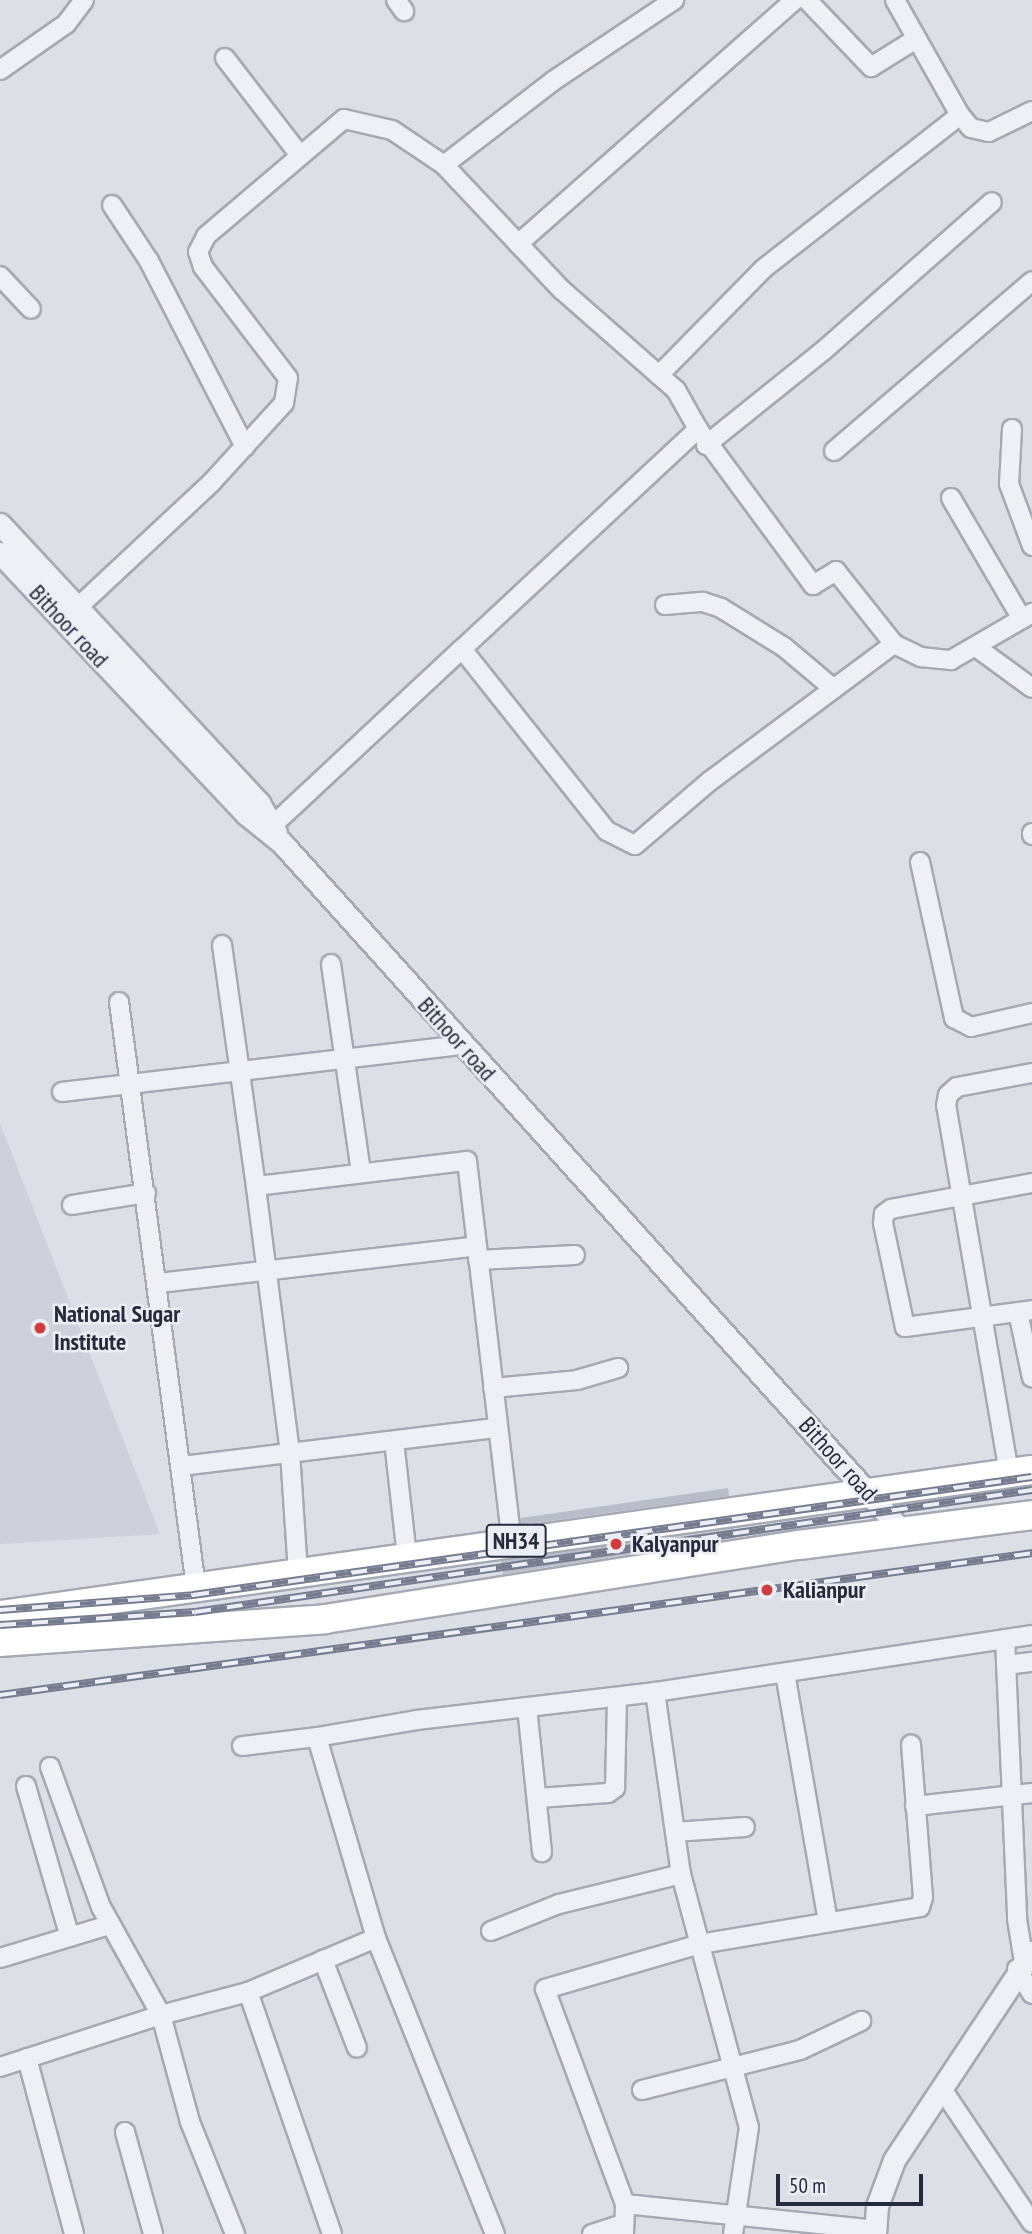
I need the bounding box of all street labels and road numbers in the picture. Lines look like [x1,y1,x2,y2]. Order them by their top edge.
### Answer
street label: Bithoor road [23,579,115,673]
street label: Bithoor road [412,991,502,1087]
street label: Bithoor road [793,1411,883,1507]
road number: NH34 [484,1522,548,1560]

